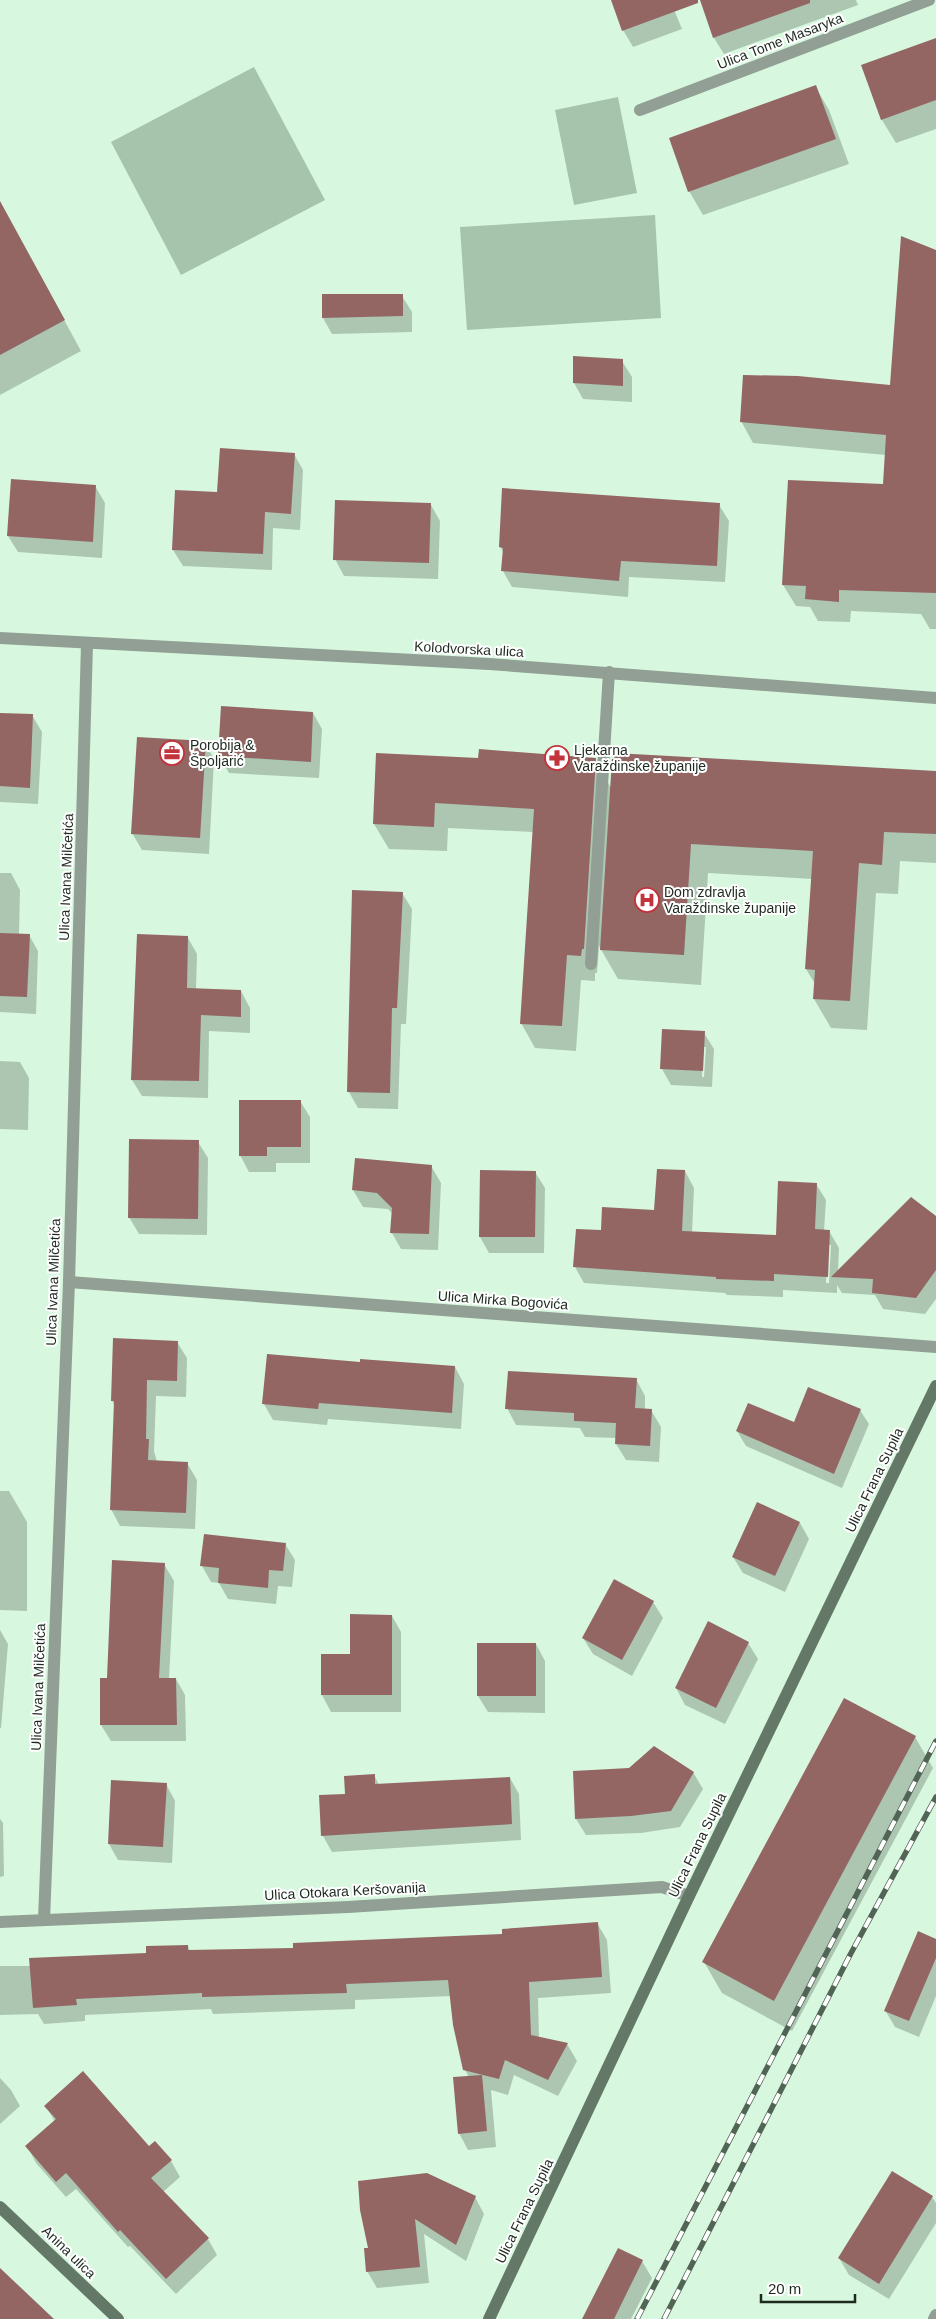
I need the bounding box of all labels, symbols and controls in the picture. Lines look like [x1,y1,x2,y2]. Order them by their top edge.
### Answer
street label: Ulica Tome Masaryka [715,10,845,72]
street label: Kolodvorska ulica [414,638,524,660]
place label: Porobija & Špoljarić [190,737,255,769]
office icon: Porobija & Špoljarić [159,740,185,766]
place label: Ljekarna Varaždinske županije [574,742,706,774]
pharmacy icon: Ljekarna Varaždinske županije [544,745,570,771]
street label: Ulica Ivana Milčetića [56,813,76,941]
place label: Dom zdravlja Varaždinske županije [664,884,796,916]
hospital icon: Dom zdravlja Varaždinske županije [634,887,660,913]
street label: Ulica Ivana Milčetića [43,1218,63,1346]
street label: Ulica Mirka Bogovića [437,1287,569,1313]
street label: Ulica Frana Supila [842,1425,906,1535]
street label: Ulica Ivana Milčetića [28,1623,48,1751]
street label: Ulica Frana Supila [665,1790,729,1900]
street label: Ulica Otokara Keršovanija [264,1879,426,1903]
street label: Ulica Frana Supila [492,2156,556,2266]
street label: Anina ulica [39,2222,99,2282]
scale bar [761,2272,855,2304]
text: 20 m [768,2280,801,2297]

